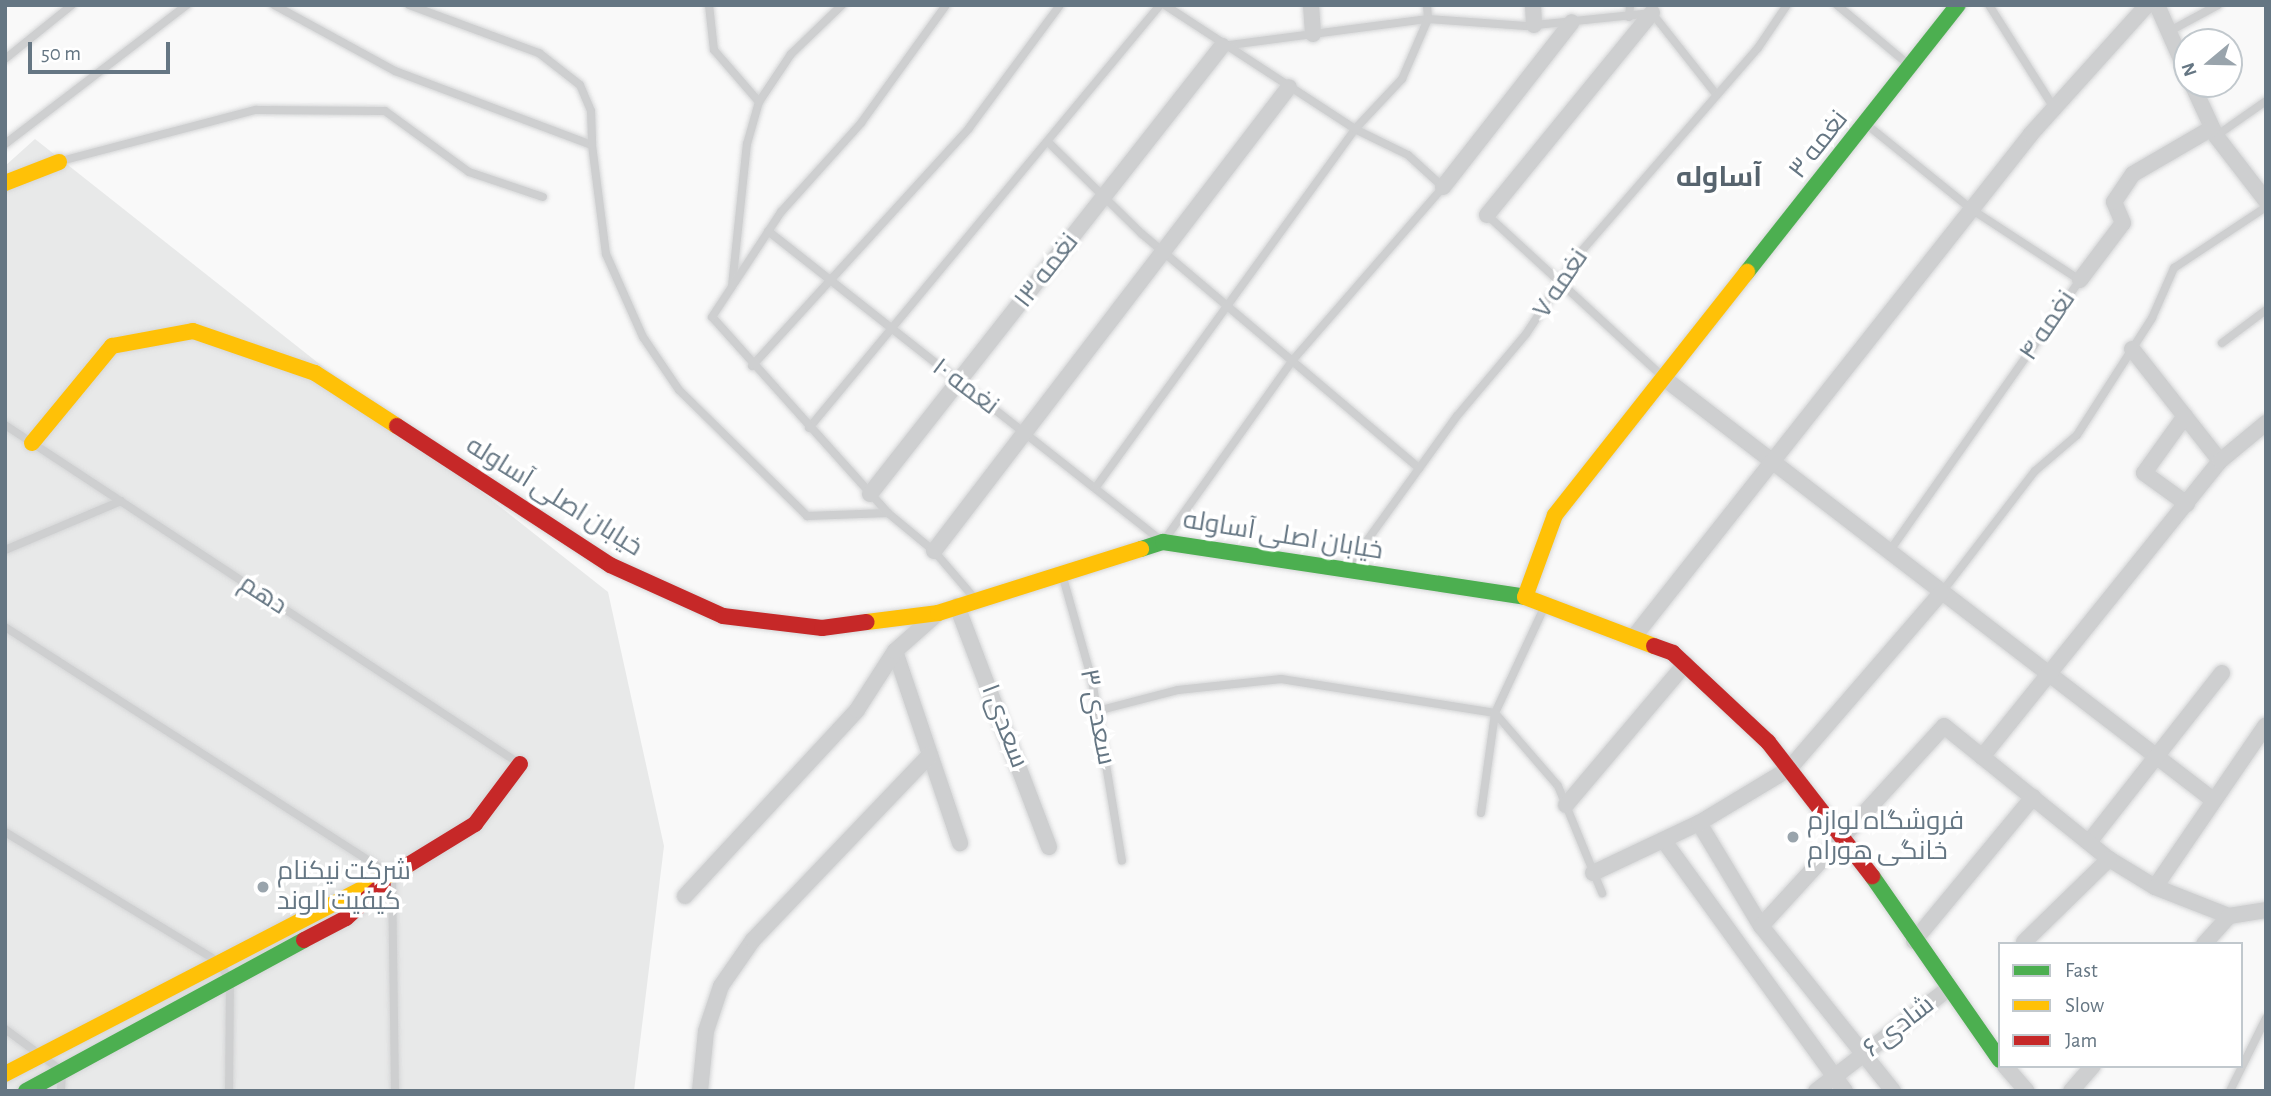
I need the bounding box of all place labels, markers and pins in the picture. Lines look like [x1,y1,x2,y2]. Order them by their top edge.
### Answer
place label: فروشگاه لوازم خانگی هورام [1807,806,1964,868]
marker: فروشگاه لوازم خانگی هورام [1785,829,1801,845]
place label: شرکت نیکنام کیفیت الوند [277,856,411,917]
marker: شرکت نیکنام کیفیت الوند [255,879,271,895]

